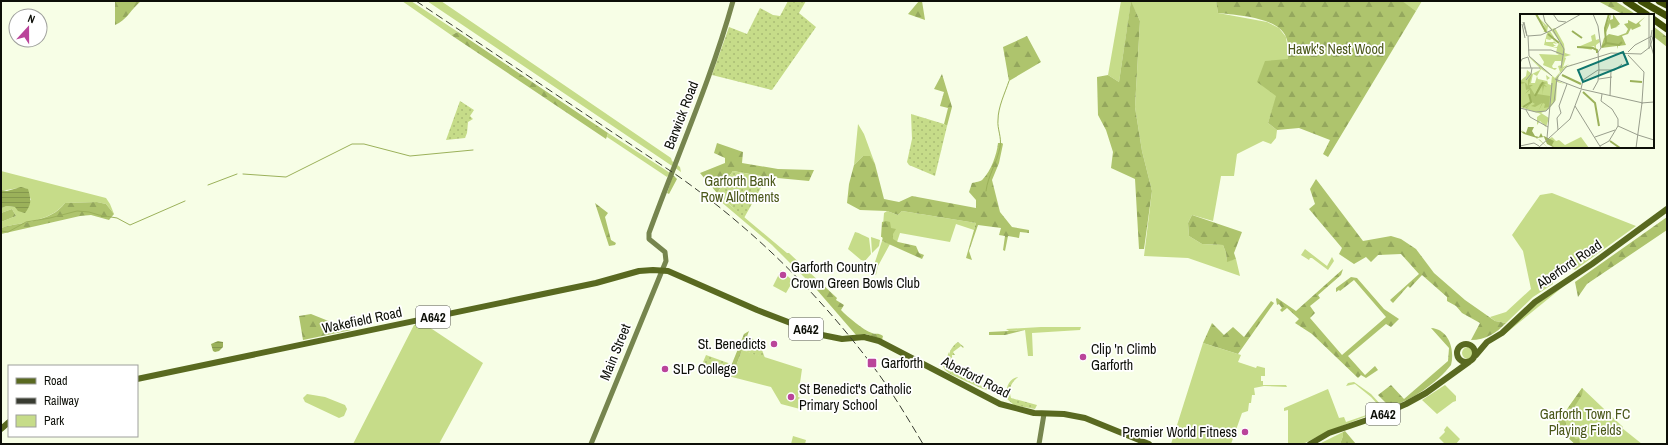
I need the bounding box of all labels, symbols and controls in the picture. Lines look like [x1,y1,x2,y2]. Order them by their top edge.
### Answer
north arrow [8,8,48,48]
text: N [26,11,37,26]
inset map [1520,14,1654,148]
park label: Hawk's Nest Wood [1288,40,1384,58]
street label: Barwick Road [660,78,702,152]
park label: Garforth Bank Row Allotments [700,172,780,206]
street label: Aberford Road [1532,236,1605,293]
place label: Garforth Country Crown Green Bowls Club [791,258,920,292]
marker: Garforth Country Crown Green Bowls Club [778,270,788,280]
street label: Wakefield Road [320,303,404,337]
road number: A642 [416,306,450,328]
road number: A642 [789,318,823,340]
street label: Main Street [596,321,634,383]
place label: St. Benedicts [698,335,766,353]
marker: St. Benedicts [769,339,779,349]
place label: Clip 'n Climb Garforth [1091,340,1156,374]
street label: Aberford Road [938,352,1013,402]
marker: Clip 'n Climb Garforth [1078,352,1088,362]
place label: Garforth [881,354,923,372]
marker: Garforth [866,357,878,369]
place label: SLP College [673,360,737,378]
marker: SLP College [660,364,670,374]
legend [8,365,138,437]
text: Road [44,373,68,389]
place label: St Benedict's Catholic Primary School [799,380,912,414]
marker: St Benedict's Catholic Primary School [786,392,796,402]
text: Railway [44,393,79,409]
road number: A642 [1366,403,1400,425]
park label: Garforth Town FC Playing Fields [1540,405,1630,439]
text: Park [44,413,64,429]
place label: Premier World Fitness [1122,423,1237,441]
marker: Premier World Fitness [1240,427,1250,437]

